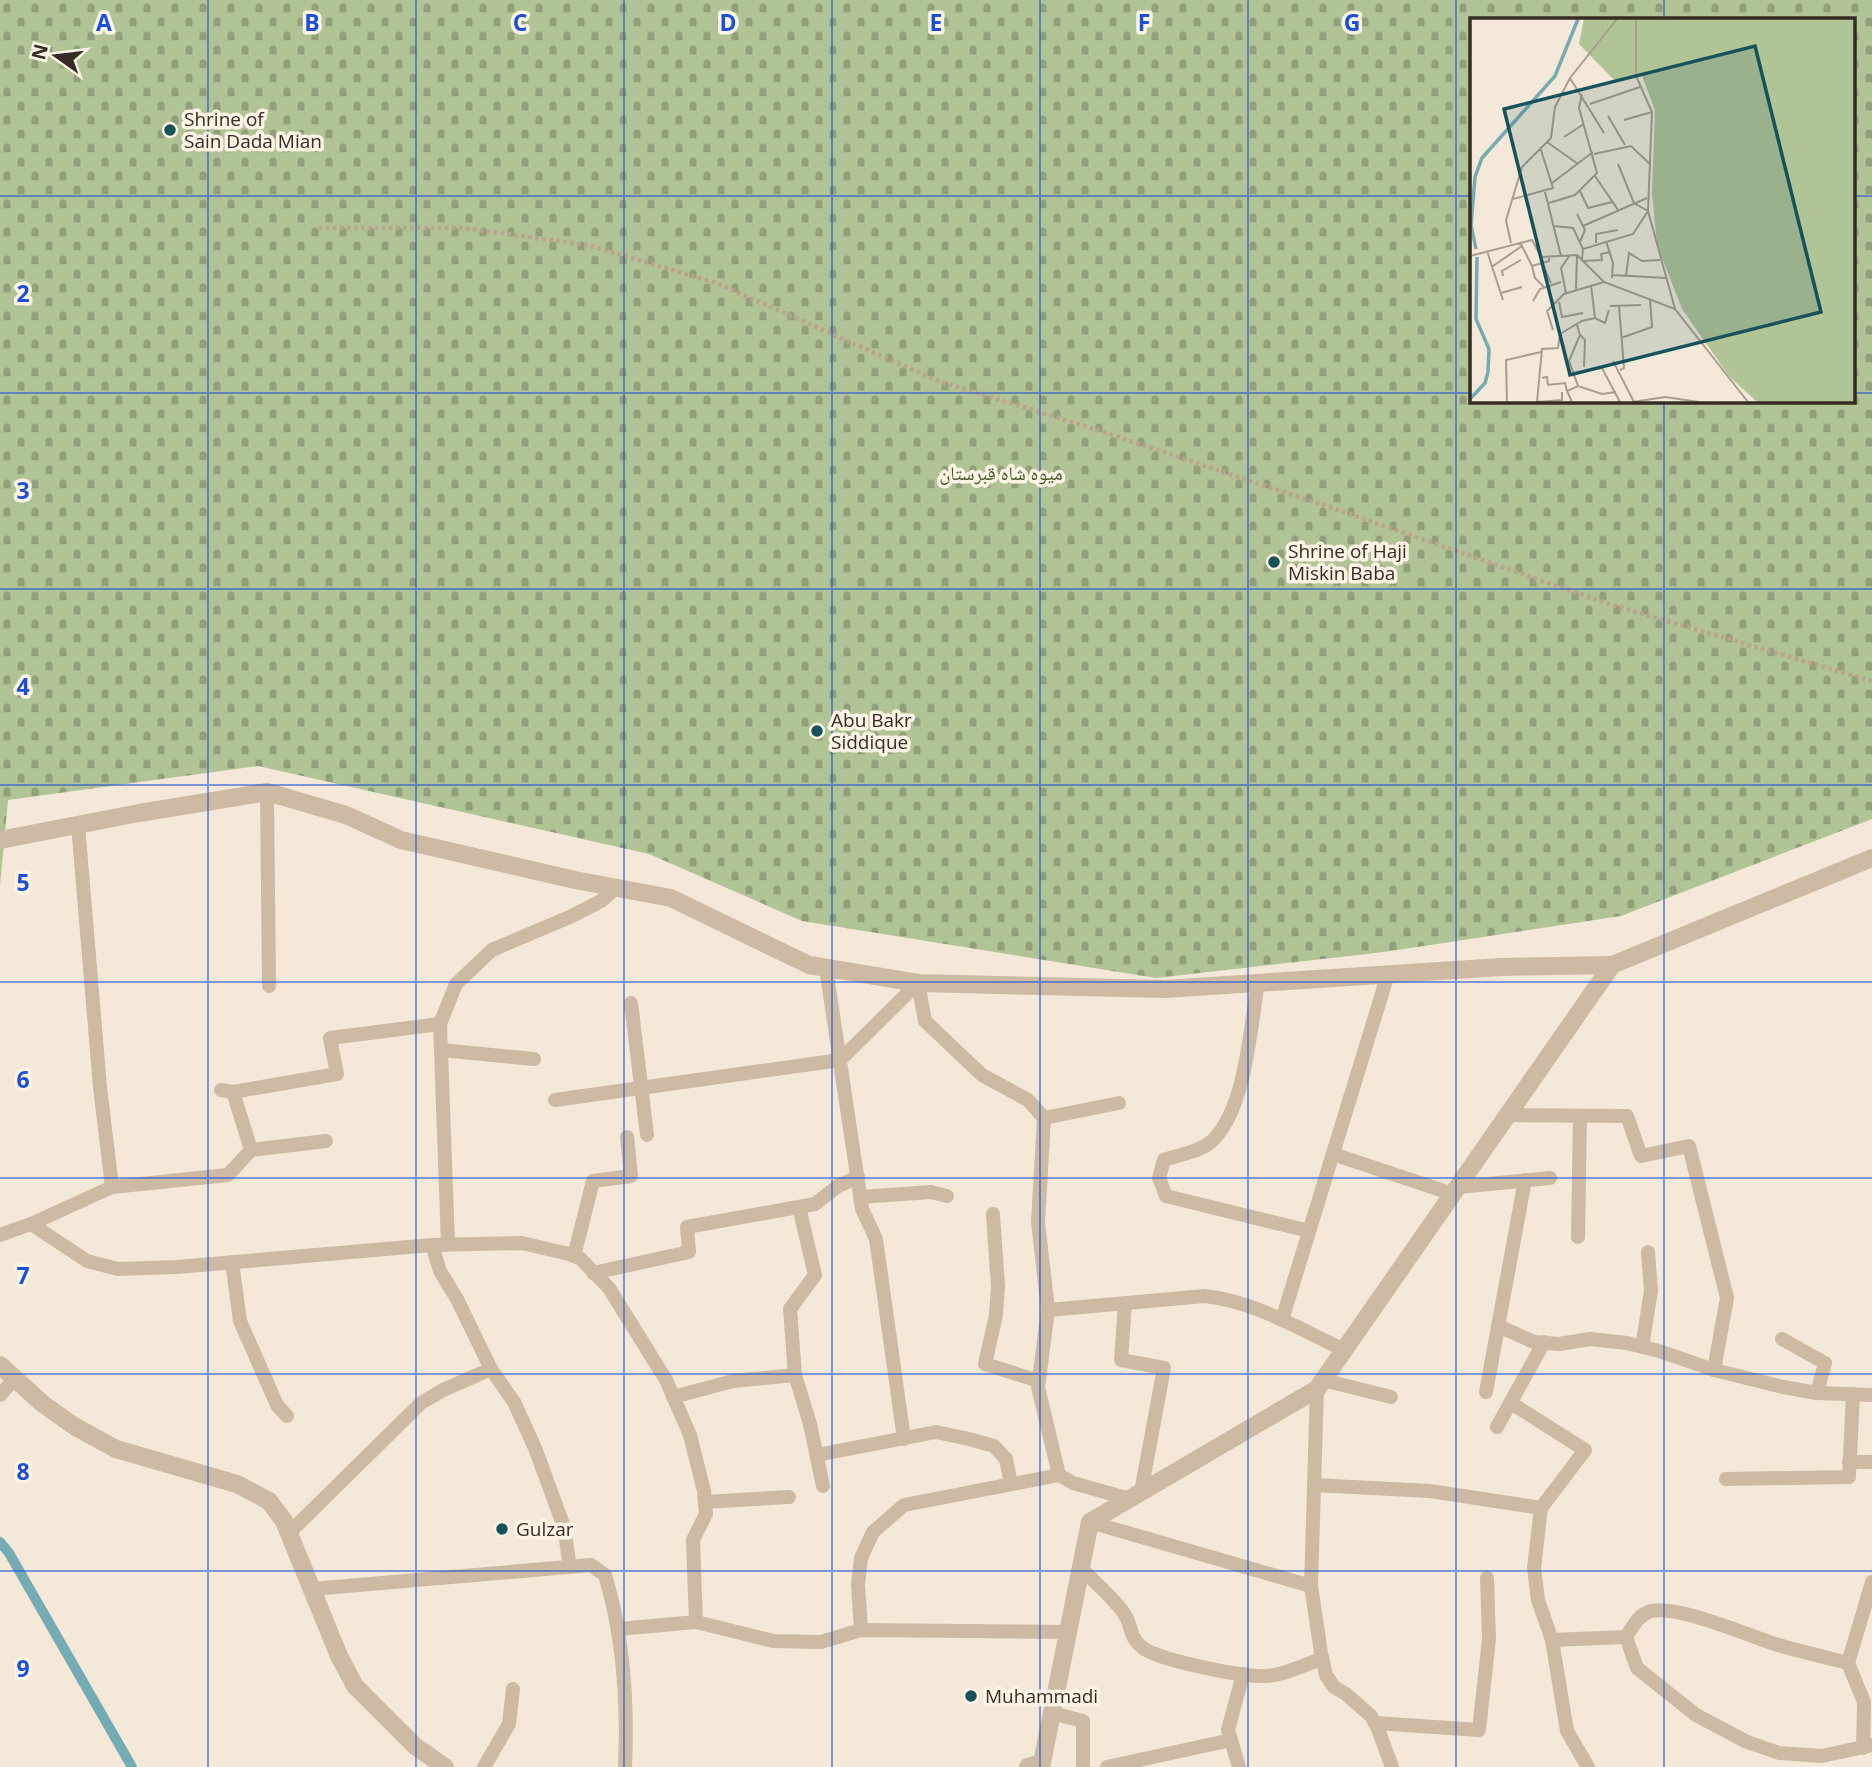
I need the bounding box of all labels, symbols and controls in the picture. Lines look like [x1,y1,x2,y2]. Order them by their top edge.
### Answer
text: A [96,6,112,38]
text: B [304,6,320,38]
text: C [513,6,527,38]
text: D [719,6,737,38]
text: E [930,6,942,38]
text: F [1138,6,1150,38]
text: G [1344,6,1360,38]
inset map [1470,18,1854,402]
north arrow [21,21,91,91]
text: N [25,41,54,63]
place label: Shrine of Sain Dada Mian [184,106,322,154]
marker: Shrine of Sain Dada Mian [162,122,178,138]
text: 2 [16,277,30,309]
park label: میوہ شاہ قبرستان [939,460,1063,486]
text: 3 [16,474,30,506]
place label: Shrine of Haji Miskin Baba [1288,538,1407,586]
marker: Shrine of Haji Miskin Baba [1266,554,1282,570]
text: 4 [16,670,30,702]
place label: Abu Bakr Siddique [831,707,912,755]
marker: Abu Bakr Siddique [809,723,825,739]
text: 5 [16,866,30,898]
text: 6 [16,1063,30,1095]
text: 7 [16,1259,30,1291]
text: 8 [16,1455,30,1487]
place label: Gulzar [516,1516,574,1542]
marker: Gulzar [494,1521,510,1537]
text: 9 [16,1652,30,1684]
place label: Muhammadi [985,1683,1098,1709]
marker: Muhammadi [963,1688,979,1704]

